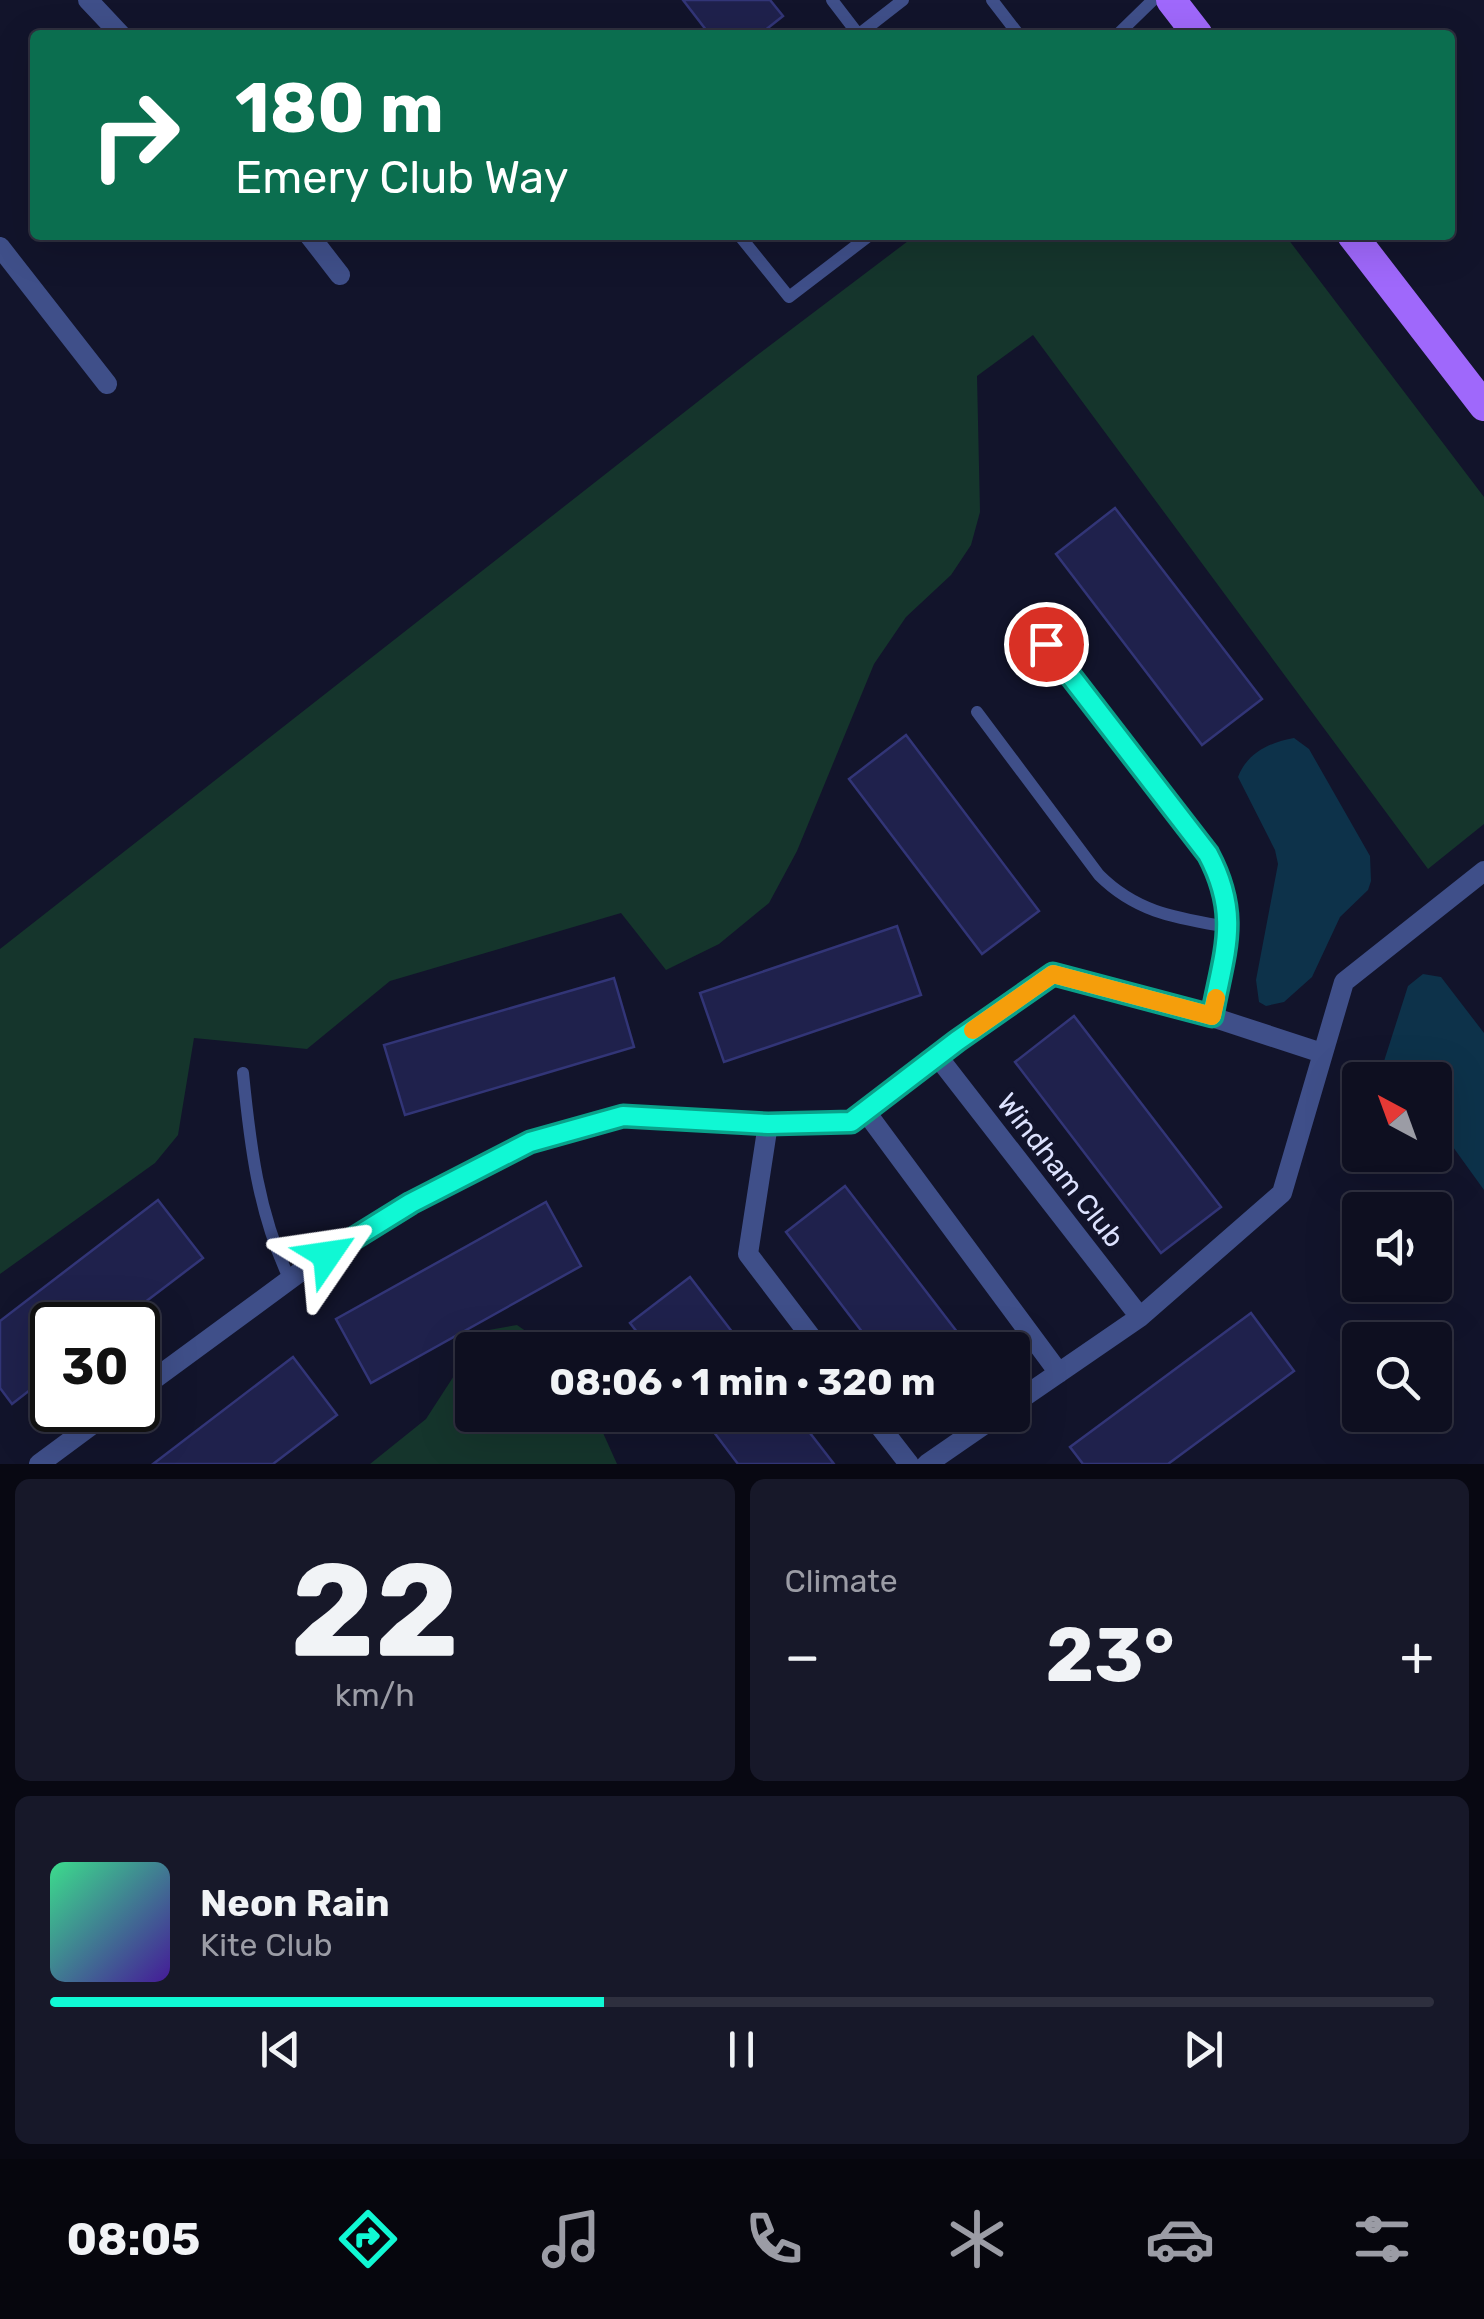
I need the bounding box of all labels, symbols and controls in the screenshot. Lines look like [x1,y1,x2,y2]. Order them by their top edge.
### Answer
text: 180 m [235,67,444,150]
icon: right [70,70,200,200]
text: Emery Club Way [235,151,569,204]
pin [1004,602,1089,687]
icon: arrive [1019,617,1074,672]
north arrow [1342,1062,1452,1172]
map controls [1342,1062,1452,1432]
street label: Windham Club [990,1087,1131,1254]
button: sound [1342,1192,1452,1302]
position arrow [275,1203,379,1307]
speed limit sign: 30 [30,1302,160,1432]
button: search [1342,1322,1452,1432]
text: 08:06 · 1 min · 320 m [549,1359,936,1405]
text: 22 [290,1533,459,1688]
text: Climate [785,1562,898,1600]
text: 23° [1045,1611,1175,1700]
text: − [785,1624,820,1689]
text: + [1400,1624,1434,1689]
text: km/h [335,1676,415,1714]
text: Neon Rain [200,1880,390,1926]
text: Kite Club [200,1926,333,1964]
icon: previous [253,2022,308,2077]
icon: pause [714,2022,769,2077]
icon: next [1176,2022,1231,2077]
icon: directions [333,2204,403,2274]
icon: music [536,2204,606,2274]
icon: phone [739,2204,809,2274]
icon: climate [942,2204,1012,2274]
icon: car [1145,2204,1215,2274]
icon: filters [1347,2204,1417,2274]
text: 08:05 [66,2213,200,2266]

